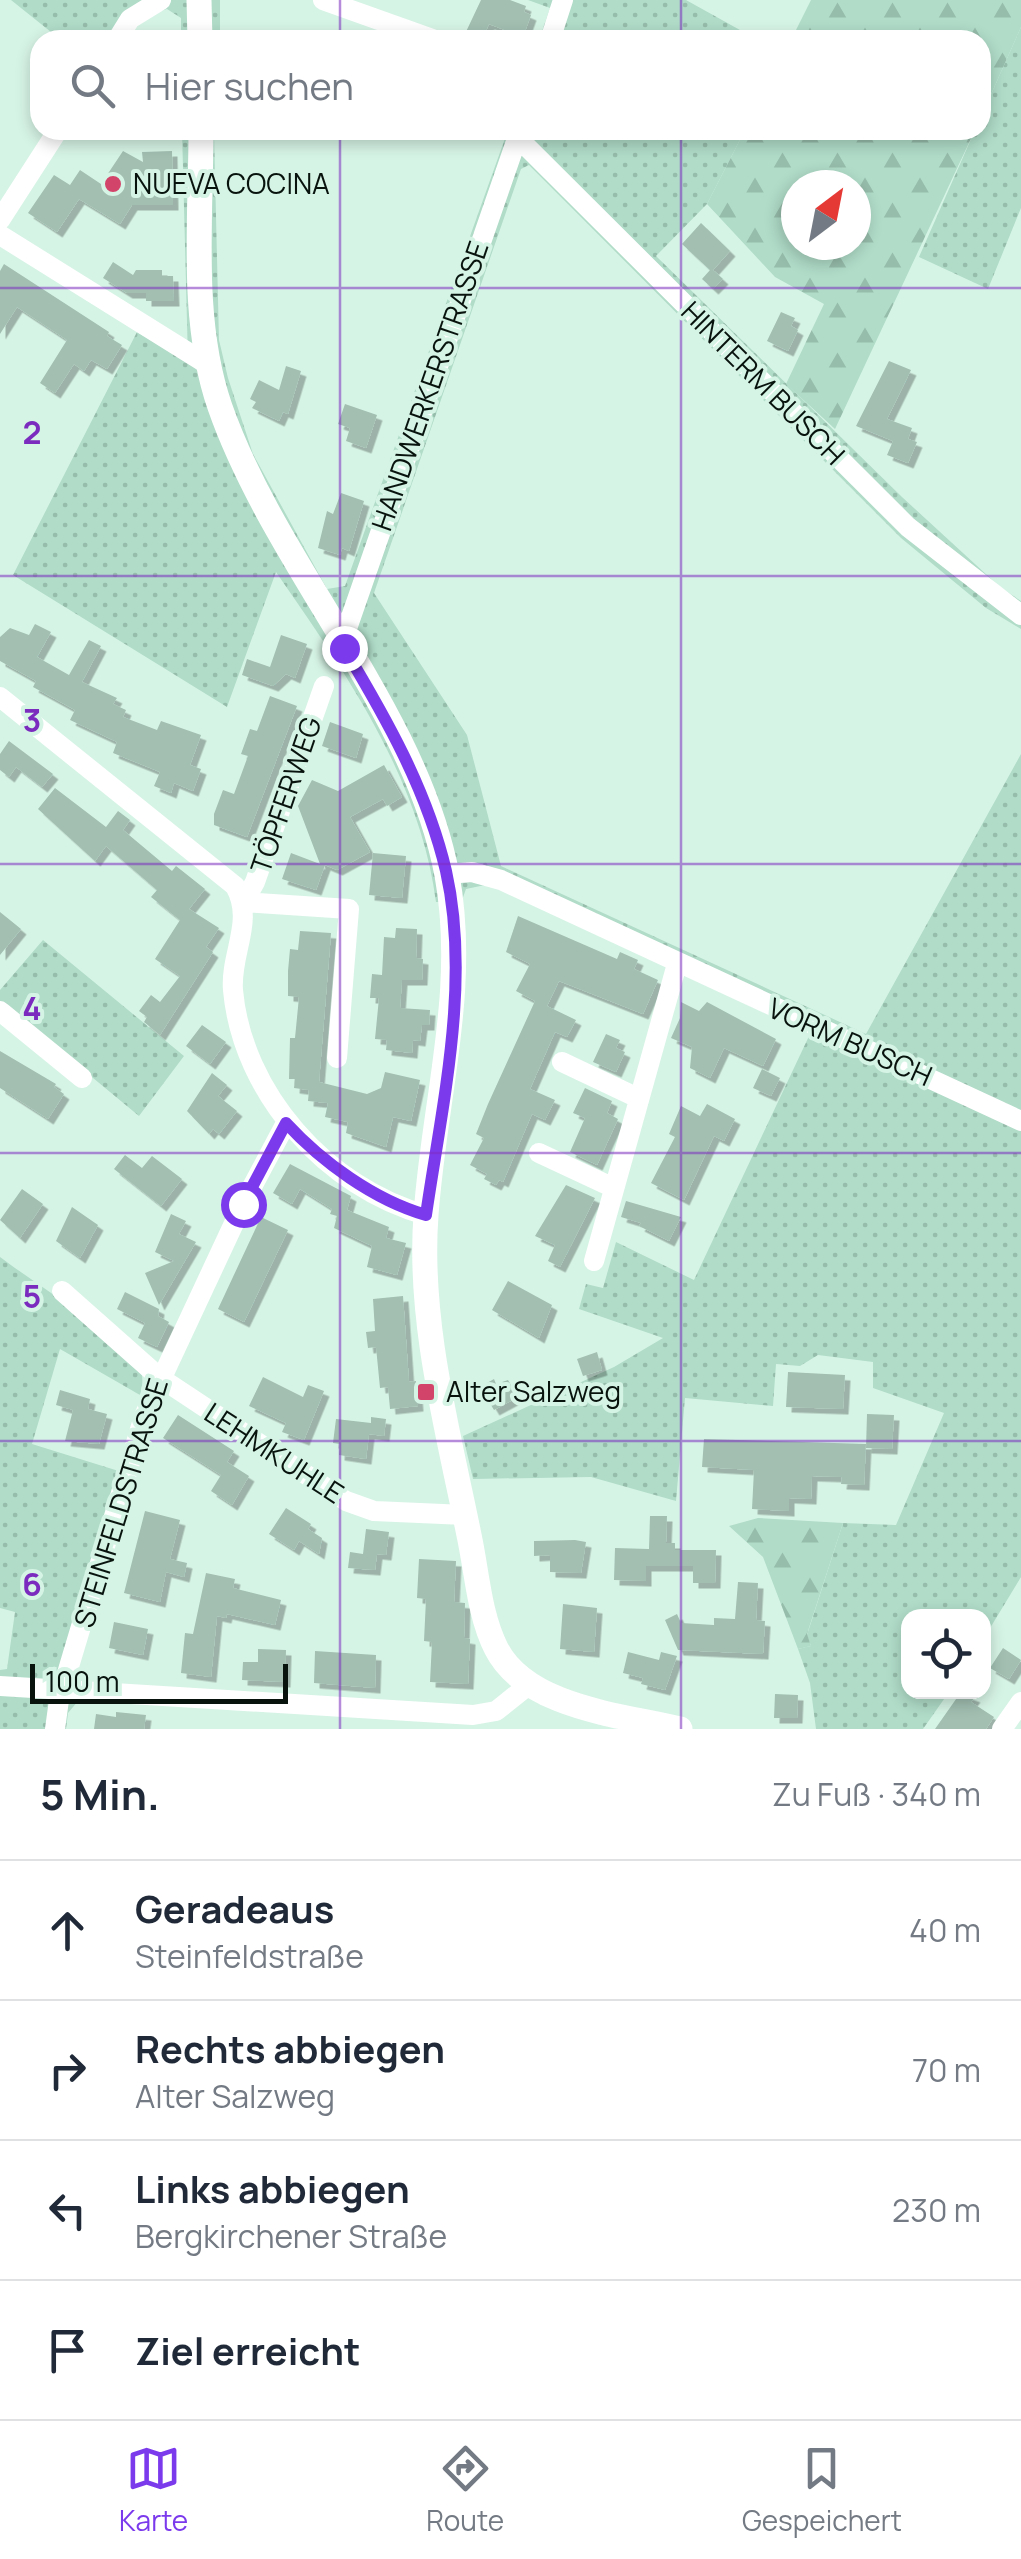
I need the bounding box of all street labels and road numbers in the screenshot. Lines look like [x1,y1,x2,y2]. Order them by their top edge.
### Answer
street label: HANDWERKERSTRASSE [362,236,496,535]
street label: HINTERM BUSCH [674,292,854,472]
street label: TÖPFERWEG [241,712,329,878]
street label: VORM BUSCH [762,988,938,1094]
street label: STEINFELDSTRASSE [64,1374,176,1632]
street label: LEHMKUHLE [198,1393,351,1511]

